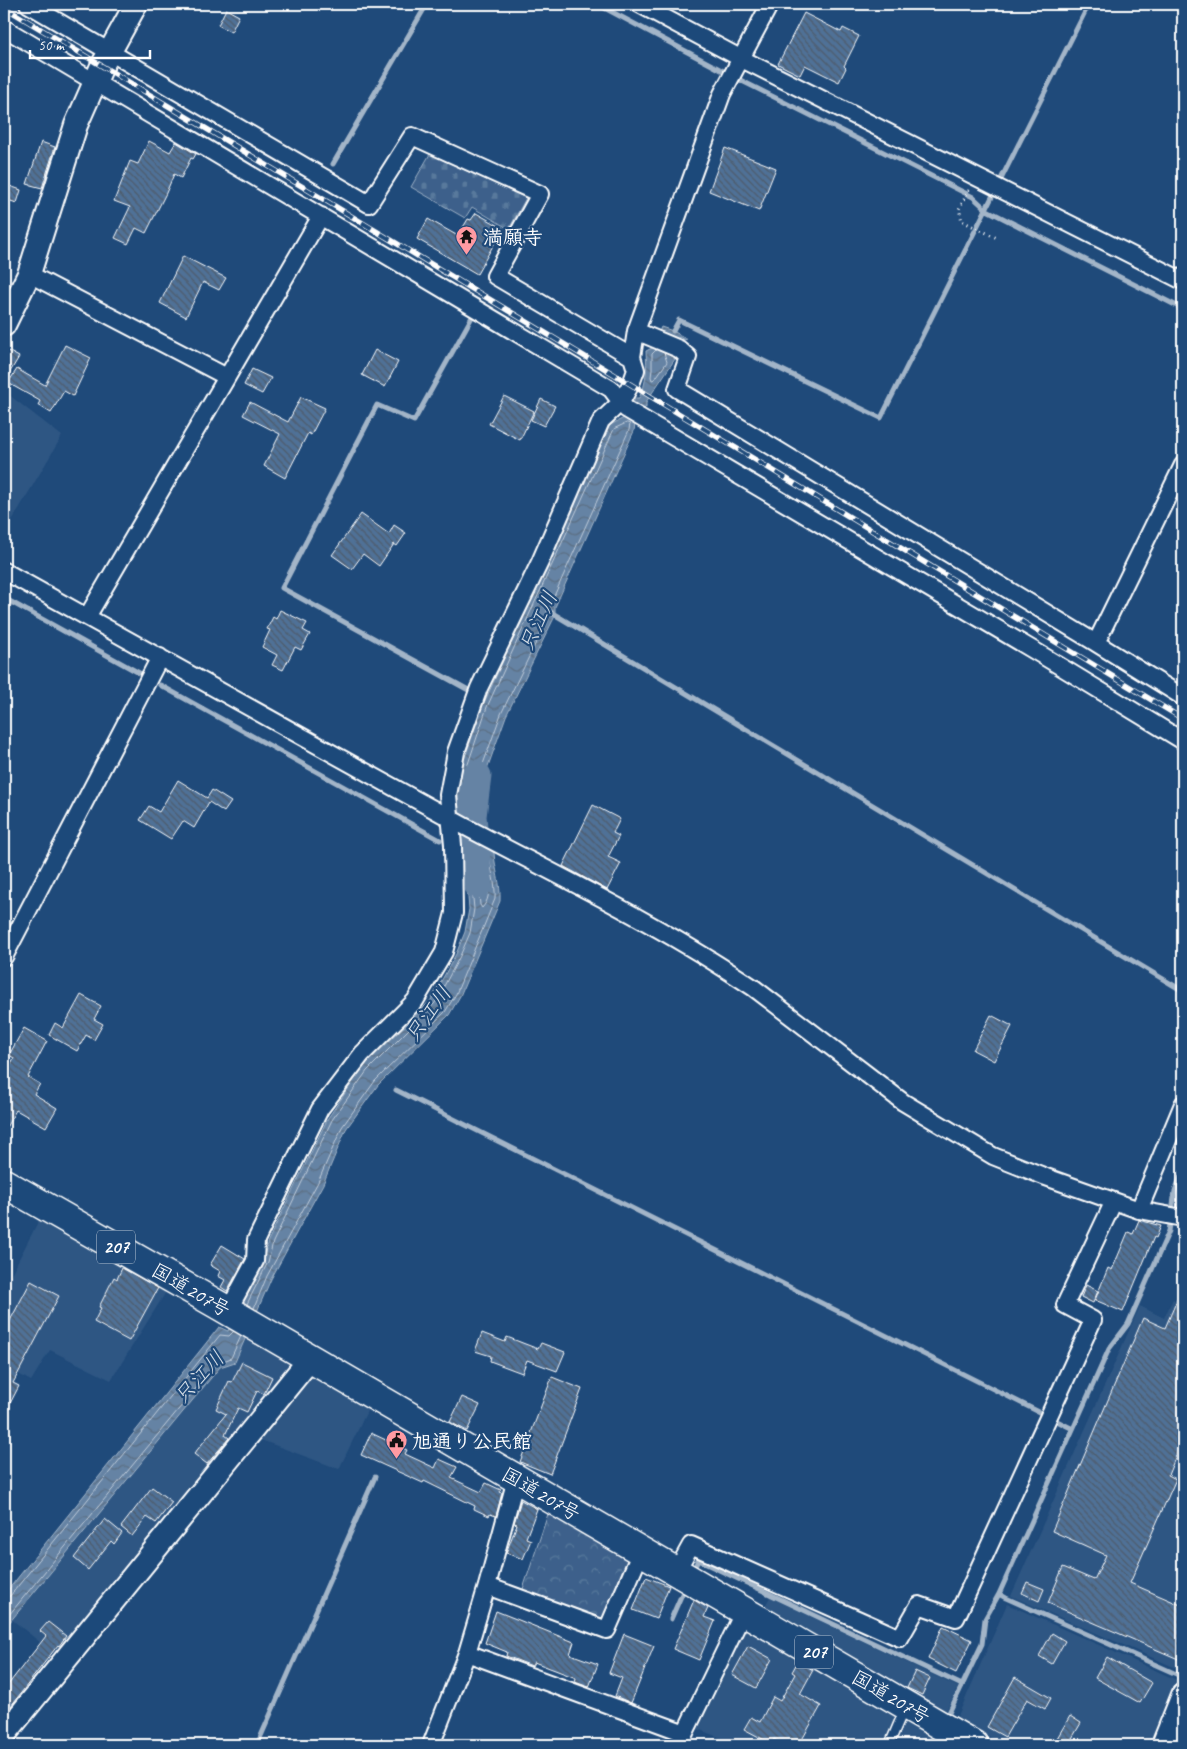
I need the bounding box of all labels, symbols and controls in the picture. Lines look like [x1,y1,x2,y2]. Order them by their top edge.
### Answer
scale bar [30,28,150,60]
text: 50 m [38,36,65,55]
temple icon: 満願寺 [455,225,479,256]
place label: 満願寺 [483,225,543,250]
water label: 只江川 [513,587,563,655]
water label: 只江川 [399,981,457,1047]
road number: 207 [97,1230,135,1264]
street label: 国道207号 [147,1257,235,1323]
water label: 只江川 [168,1345,230,1409]
public building icon: 旭通り公民館 [384,1429,408,1460]
place label: 旭通り公民館 [412,1429,532,1454]
street label: 国道207号 [497,1461,585,1527]
road number: 207 [795,1635,833,1668]
street label: 国道207号 [847,1664,935,1730]

